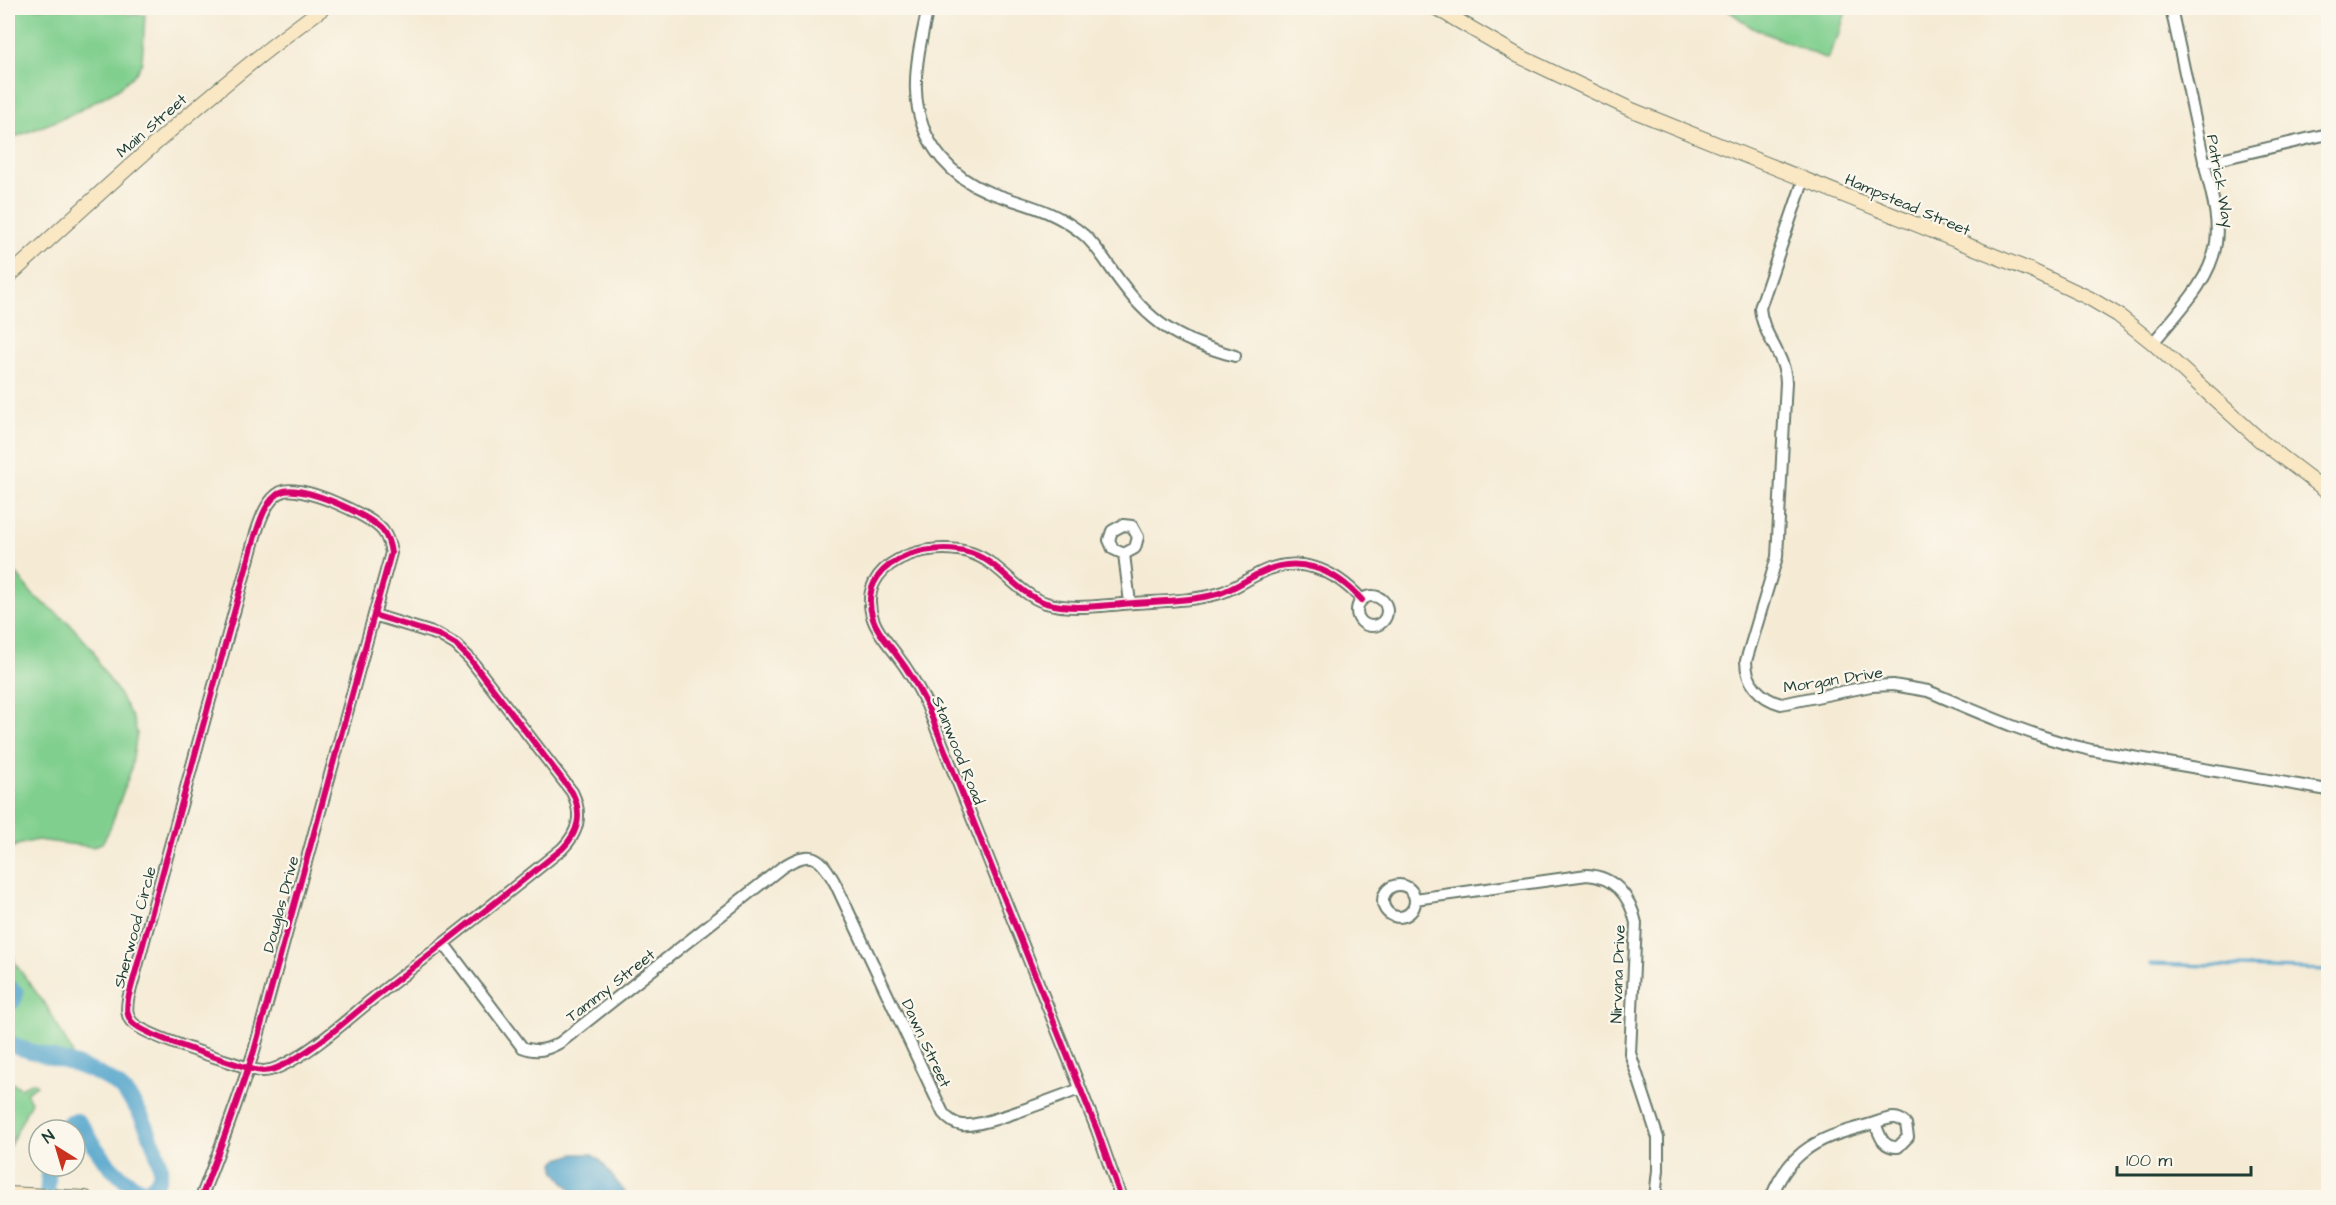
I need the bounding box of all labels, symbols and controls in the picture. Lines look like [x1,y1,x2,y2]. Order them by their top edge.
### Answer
street label: Main Street [111,88,192,163]
street label: Patrick Way [2200,133,2239,230]
street label: Hampstead Street [1841,169,1974,242]
street label: Morgan Drive [1782,661,1885,700]
street label: Stanwood Road [926,693,990,808]
street label: Douglas Drive [257,853,306,955]
street label: Sherwood Circle [108,864,162,991]
street label: Nirvana Drive [1605,924,1631,1024]
street label: Tammy Street [561,944,661,1028]
street label: Dawn Street [896,996,956,1092]
north arrow [27,1118,87,1178]
text: N [38,1125,59,1149]
scale bar [2117,1139,2250,1177]
text: 100 m [2126,1148,2172,1173]

